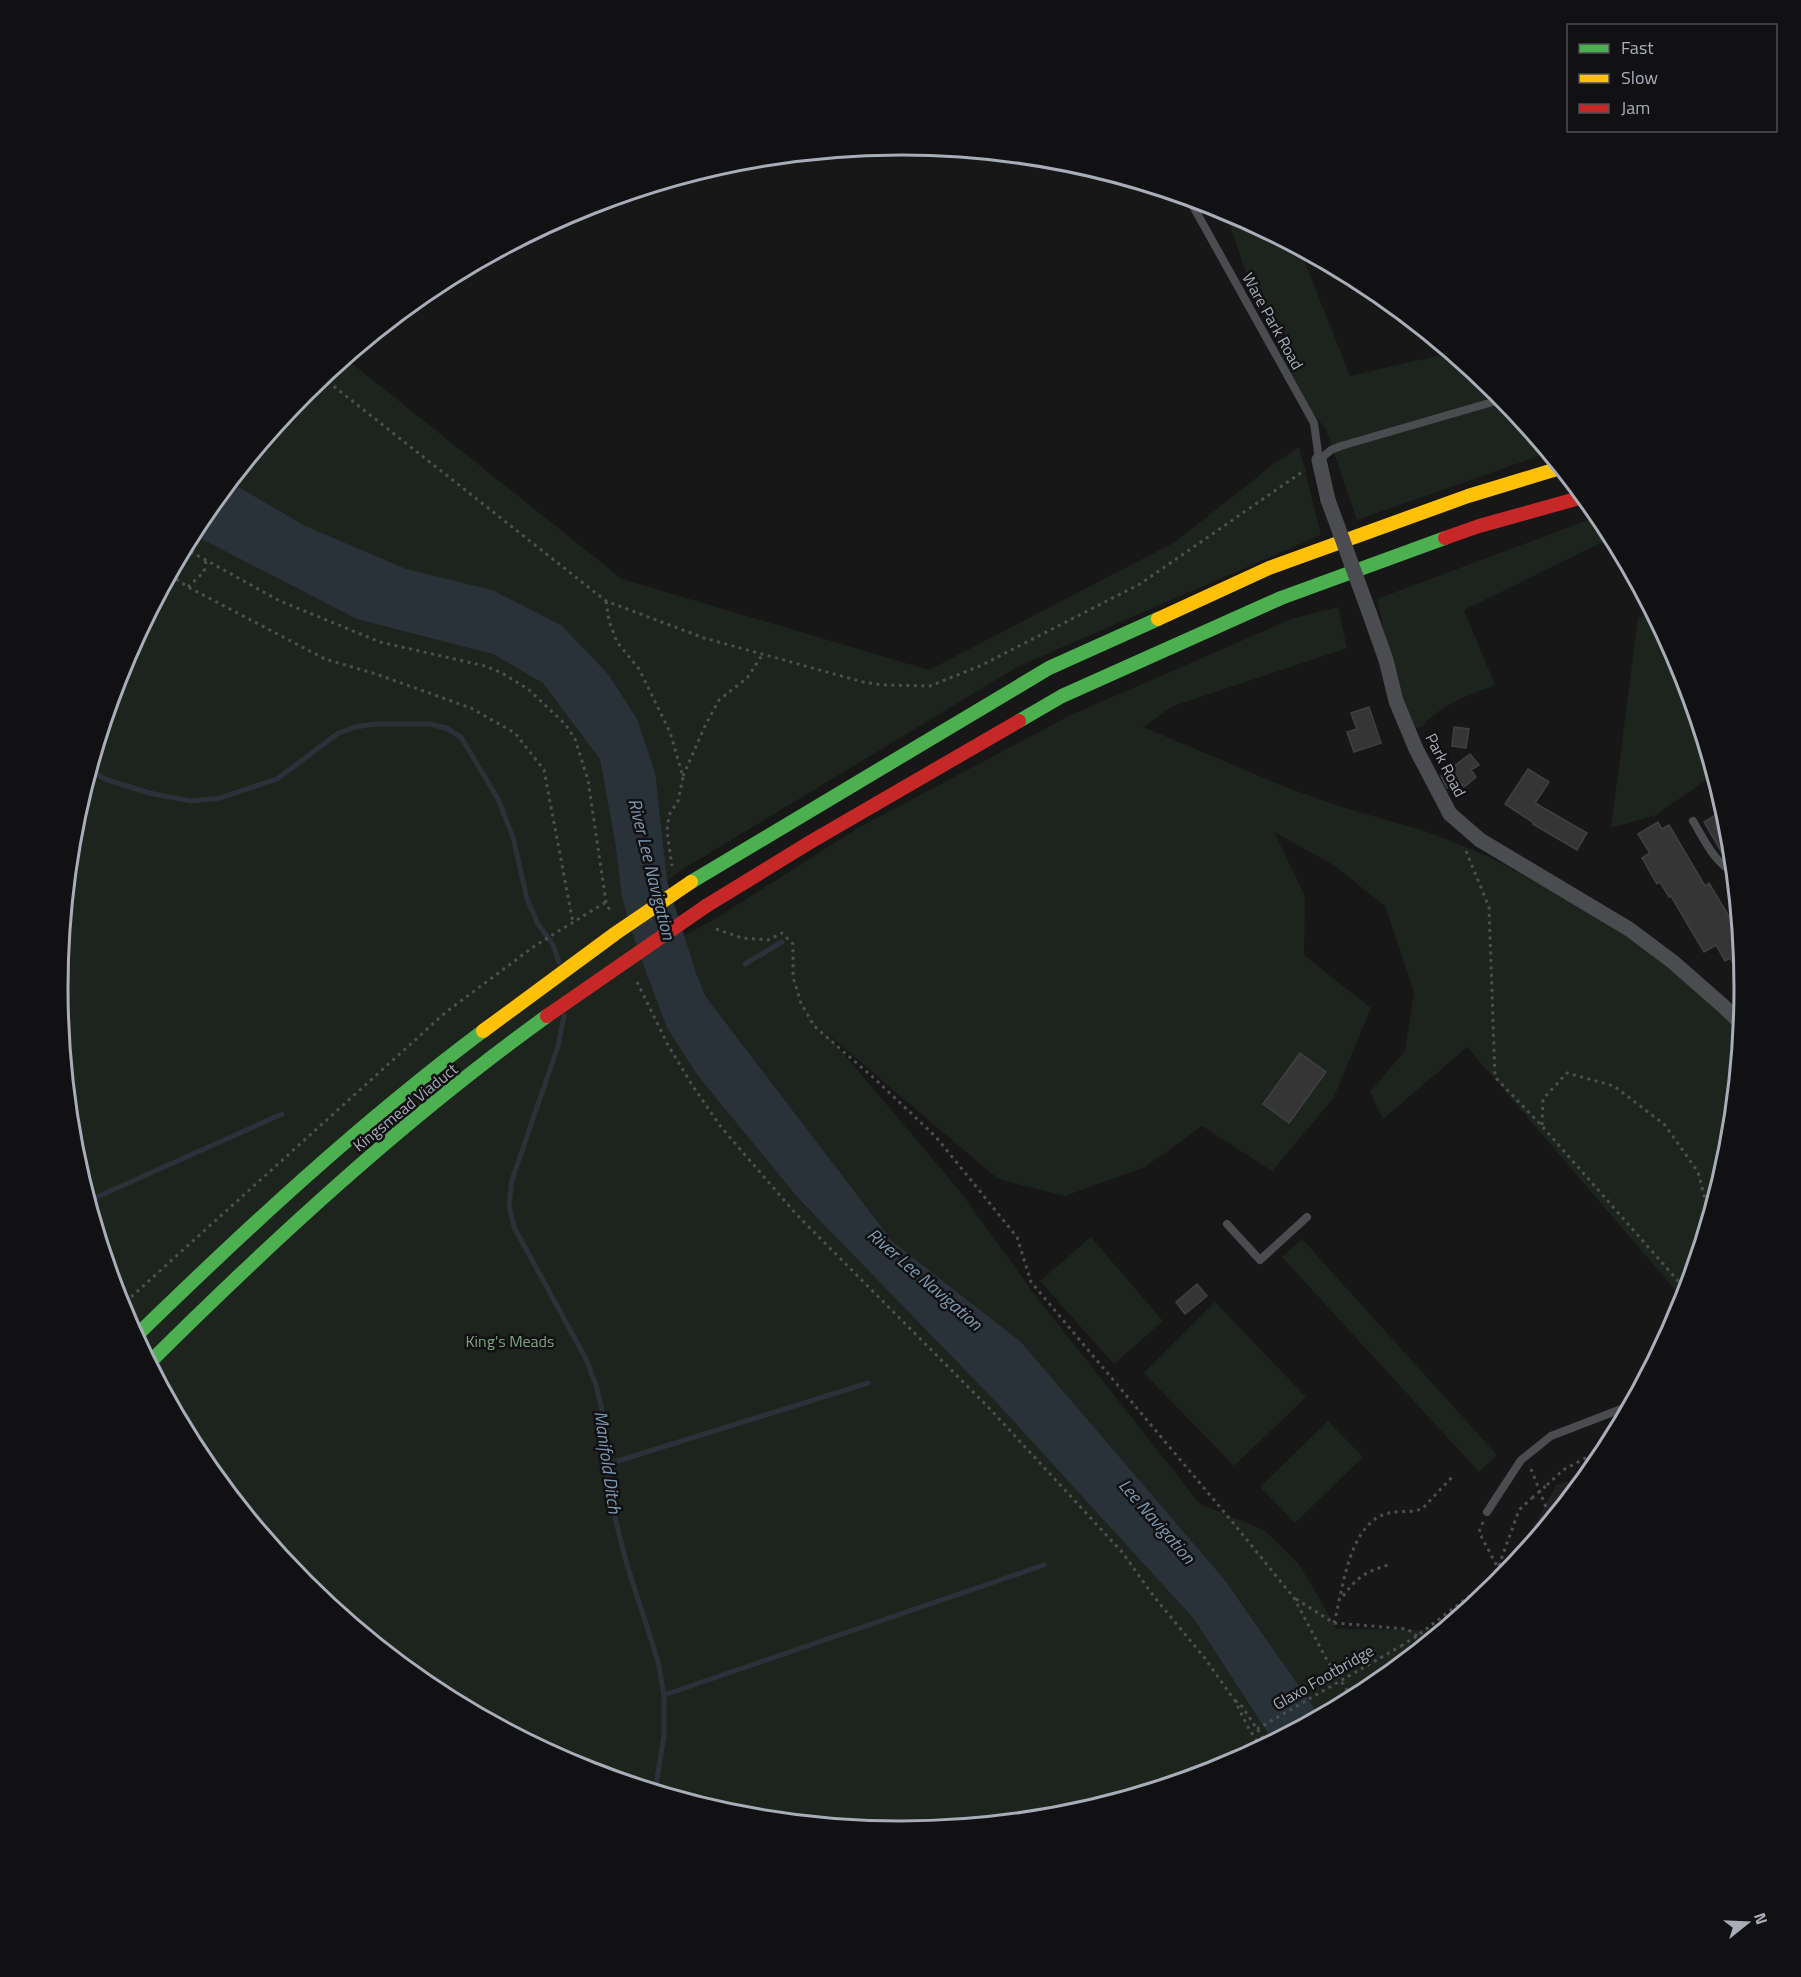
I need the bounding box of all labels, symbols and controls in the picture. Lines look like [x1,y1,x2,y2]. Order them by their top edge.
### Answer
legend [1567,24,1777,132]
text: Fast [1621,34,1654,61]
text: Slow [1621,64,1658,91]
text: Jam [1621,94,1650,121]
street label: Ware Park Road [1236,268,1310,374]
street label: Park Road [1420,729,1472,801]
water label: River Lee Navigation [621,795,683,944]
street label: Kingsmead Viaduct [347,1057,463,1157]
water label: River Lee Navigation [862,1221,989,1337]
park label: King's Meads [466,1329,555,1353]
water label: Manifold Ditch [587,1409,629,1516]
water label: Lee Navigation [1112,1473,1202,1570]
street label: Glaxo Footbridge [1268,1638,1378,1716]
north arrow [1717,1893,1777,1953]
text: N [1748,1909,1774,1927]

